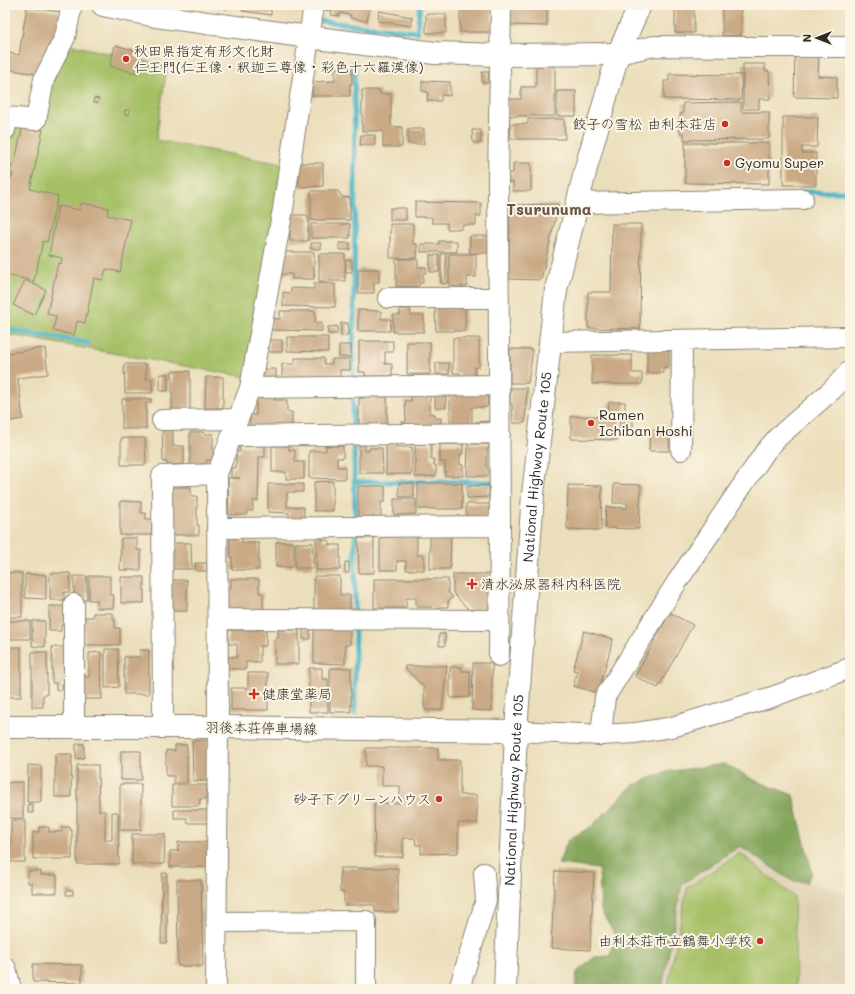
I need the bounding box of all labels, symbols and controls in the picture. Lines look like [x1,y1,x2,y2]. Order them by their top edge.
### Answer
north arrow [797,18,837,58]
text: N [799,34,814,42]
place label: 秋田県指定有形文化財 仁王門(仁王像・釈迦三尊像・彩色十六羅漢像) [134,41,424,76]
marker: 秋田県指定有形文化財 仁王門(仁王像・釈迦三尊像・彩色十六羅漢像) [121,54,131,64]
place label: 餃子の雪松 由利本荘店 [573,114,717,133]
marker: 餃子の雪松 由利本荘店 [720,119,730,129]
place label: Gyomu Super [735,153,824,172]
marker: Gyomu Super [722,158,732,168]
district label: Tsurunuma [506,198,592,219]
street label: National Highway Route 105 [518,371,556,563]
place label: Ramen Ichiban Hoshi [599,405,693,440]
marker: Ramen Ichiban Hoshi [586,418,596,428]
place label: 清水泌尿器科内科医院 [481,574,621,593]
marker: 清水泌尿器科内科医院 [466,578,478,590]
place label: 健康堂薬局 [262,684,332,703]
marker: 健康堂薬局 [249,689,259,699]
street label: National Highway Route 105 [499,694,528,886]
street label: 羽後本荘停車場線 [205,717,317,738]
place label: 砂子下グリーンハウス [293,789,431,808]
marker: 砂子下グリーンハウス [434,794,444,804]
place label: 由利本荘市立鶴舞小学校 [598,931,752,950]
marker: 由利本荘市立鶴舞小学校 [755,936,765,946]

